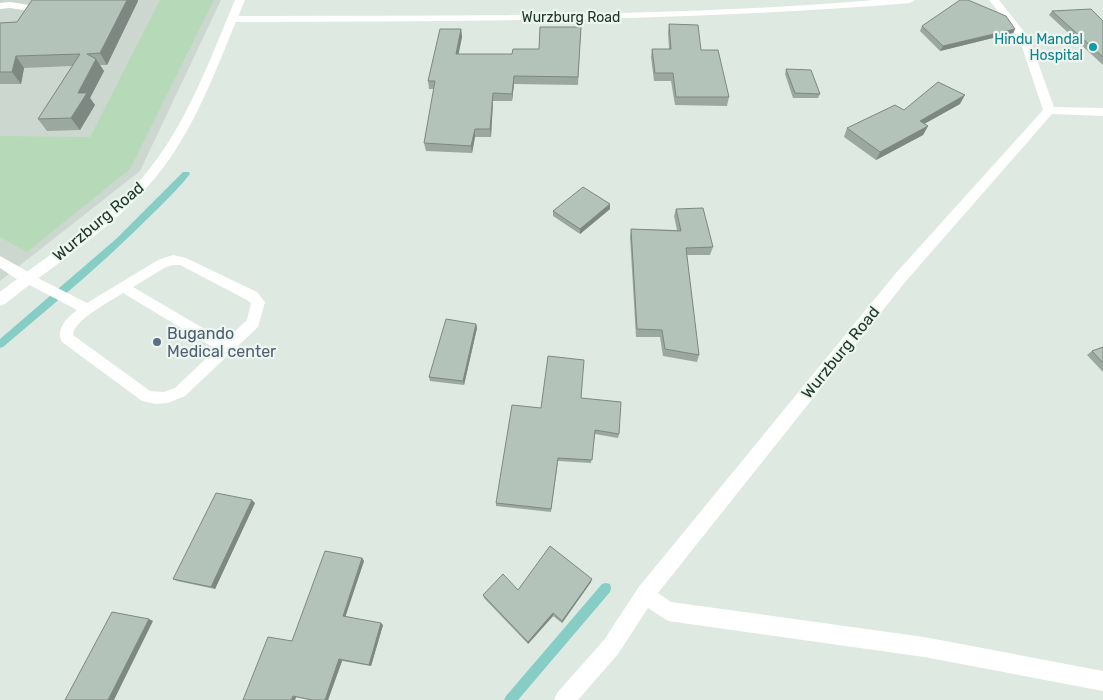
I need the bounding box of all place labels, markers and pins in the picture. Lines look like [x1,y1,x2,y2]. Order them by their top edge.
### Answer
place label: Hindu Mandal Hospital [994,31,1083,64]
marker: Hindu Mandal Hospital [1087,41,1099,53]
place label: Bugando Medical center [167,324,276,361]
marker: Bugando Medical center [151,336,163,348]

